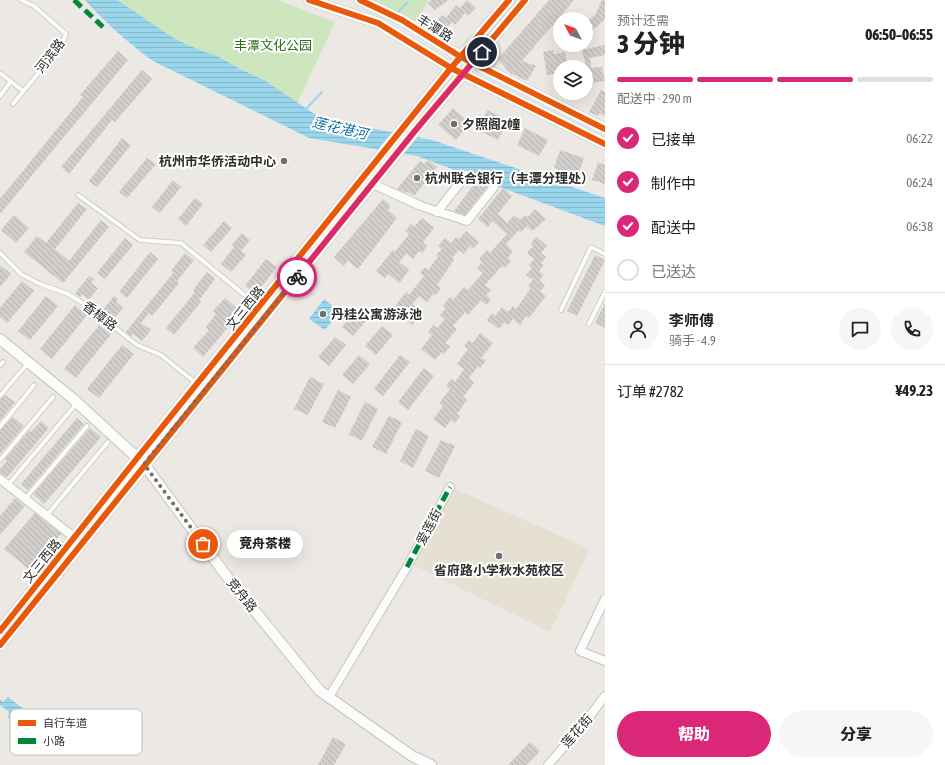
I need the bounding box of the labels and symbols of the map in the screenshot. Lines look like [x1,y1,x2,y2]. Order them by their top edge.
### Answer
street label: 丰潭路 [414,11,456,45]
north arrow [553,12,593,52]
pin [465,35,499,69]
street label: 河滨路 [32,36,68,76]
park label: 丰潭文化公园 [234,38,312,53]
water label: 莲花港河 [311,114,372,143]
place label: 夕照阁2幢 [462,117,520,132]
marker: 夕照阁2幢 [449,119,459,129]
place label: 杭州市华侨活动中心 [159,154,276,169]
marker: 杭州市华侨活动中心 [279,156,289,166]
place label: 杭州联合银行（丰潭分理处） [425,171,594,186]
marker: 杭州联合银行（丰潭分理处） [412,173,422,183]
courier [277,257,317,297]
street label: 文三西路 [223,283,267,333]
street label: 香樟路 [80,298,120,334]
place label: 丹桂公寓游泳池 [331,307,422,322]
marker: 丹桂公寓游泳池 [318,309,328,319]
street label: 爱莲街 [413,506,445,548]
pin [186,527,220,561]
callout: 竞舟茶楼 [227,530,303,558]
street label: 文三西路 [20,536,64,586]
marker: 省府路小学秋水苑校区 [494,551,504,561]
place label: 省府路小学秋水苑校区 [434,563,564,578]
street label: 竞舟路 [224,575,260,615]
legend [10,709,142,755]
street label: 莲花街 [559,711,595,751]
text: 自行车道 [43,717,87,729]
text: 小路 [43,735,65,747]

